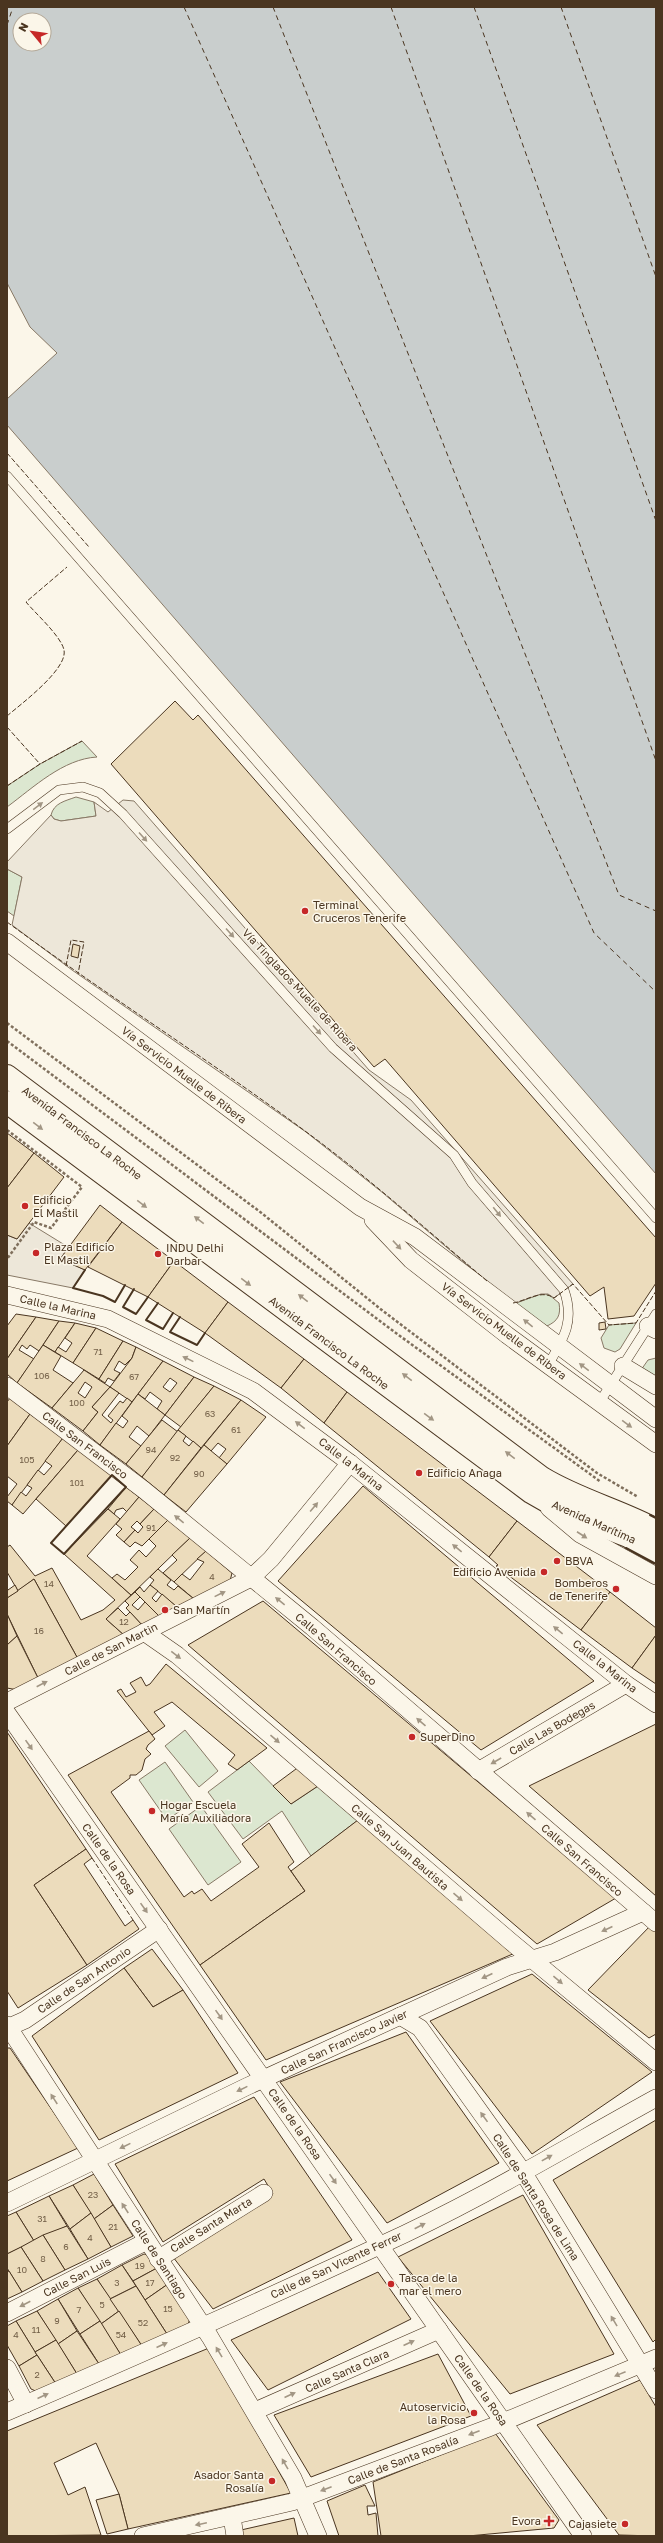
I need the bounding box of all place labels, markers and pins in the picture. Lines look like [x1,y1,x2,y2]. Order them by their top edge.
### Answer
place label: Terminal Cruceros Tenerife [313,898,406,924]
marker: Terminal Cruceros Tenerife [300,906,310,916]
place label: Edificio El Mastil [33,1193,79,1219]
marker: Edificio El Mastil [20,1201,30,1211]
place label: Plaza Edificio El Mastil [44,1240,115,1266]
place label: INDU Delhi Darbar [166,1241,224,1267]
marker: Plaza Edificio El Mastil [31,1248,41,1258]
marker: INDU Delhi Darbar [153,1249,163,1259]
place label: Edificio Anaga [427,1466,502,1479]
marker: Edificio Anaga [414,1468,424,1478]
place label: BBVA [565,1554,594,1567]
marker: BBVA [552,1556,562,1566]
place label: Edificio Avenida [453,1565,536,1578]
marker: Edificio Avenida [539,1567,549,1577]
place label: Bomberos de Tenerife [549,1576,608,1602]
marker: Bomberos de Tenerife [611,1584,621,1594]
place label: San Martín [173,1603,230,1616]
marker: San Martín [160,1605,170,1615]
place label: SuperDino [420,1730,476,1743]
marker: SuperDino [407,1732,417,1742]
place label: Hogar Escuela María Auxiliadora [160,1798,251,1824]
marker: Hogar Escuela María Auxiliadora [147,1806,157,1816]
place label: Tasca de la mar el mero [399,2271,462,2297]
marker: Tasca de la mar el mero [386,2279,396,2289]
place label: Autoservicio la Rosa [400,2400,466,2426]
marker: Autoservicio la Rosa [469,2408,479,2418]
place label: Asador Santa Rosalía [194,2468,264,2494]
marker: Asador Santa Rosalía [267,2476,277,2486]
place label: Evora [511,2514,541,2527]
marker: Evora [544,2516,554,2526]
place label: Cajasiete [568,2517,617,2530]
marker: Cajasiete [620,2519,630,2529]

